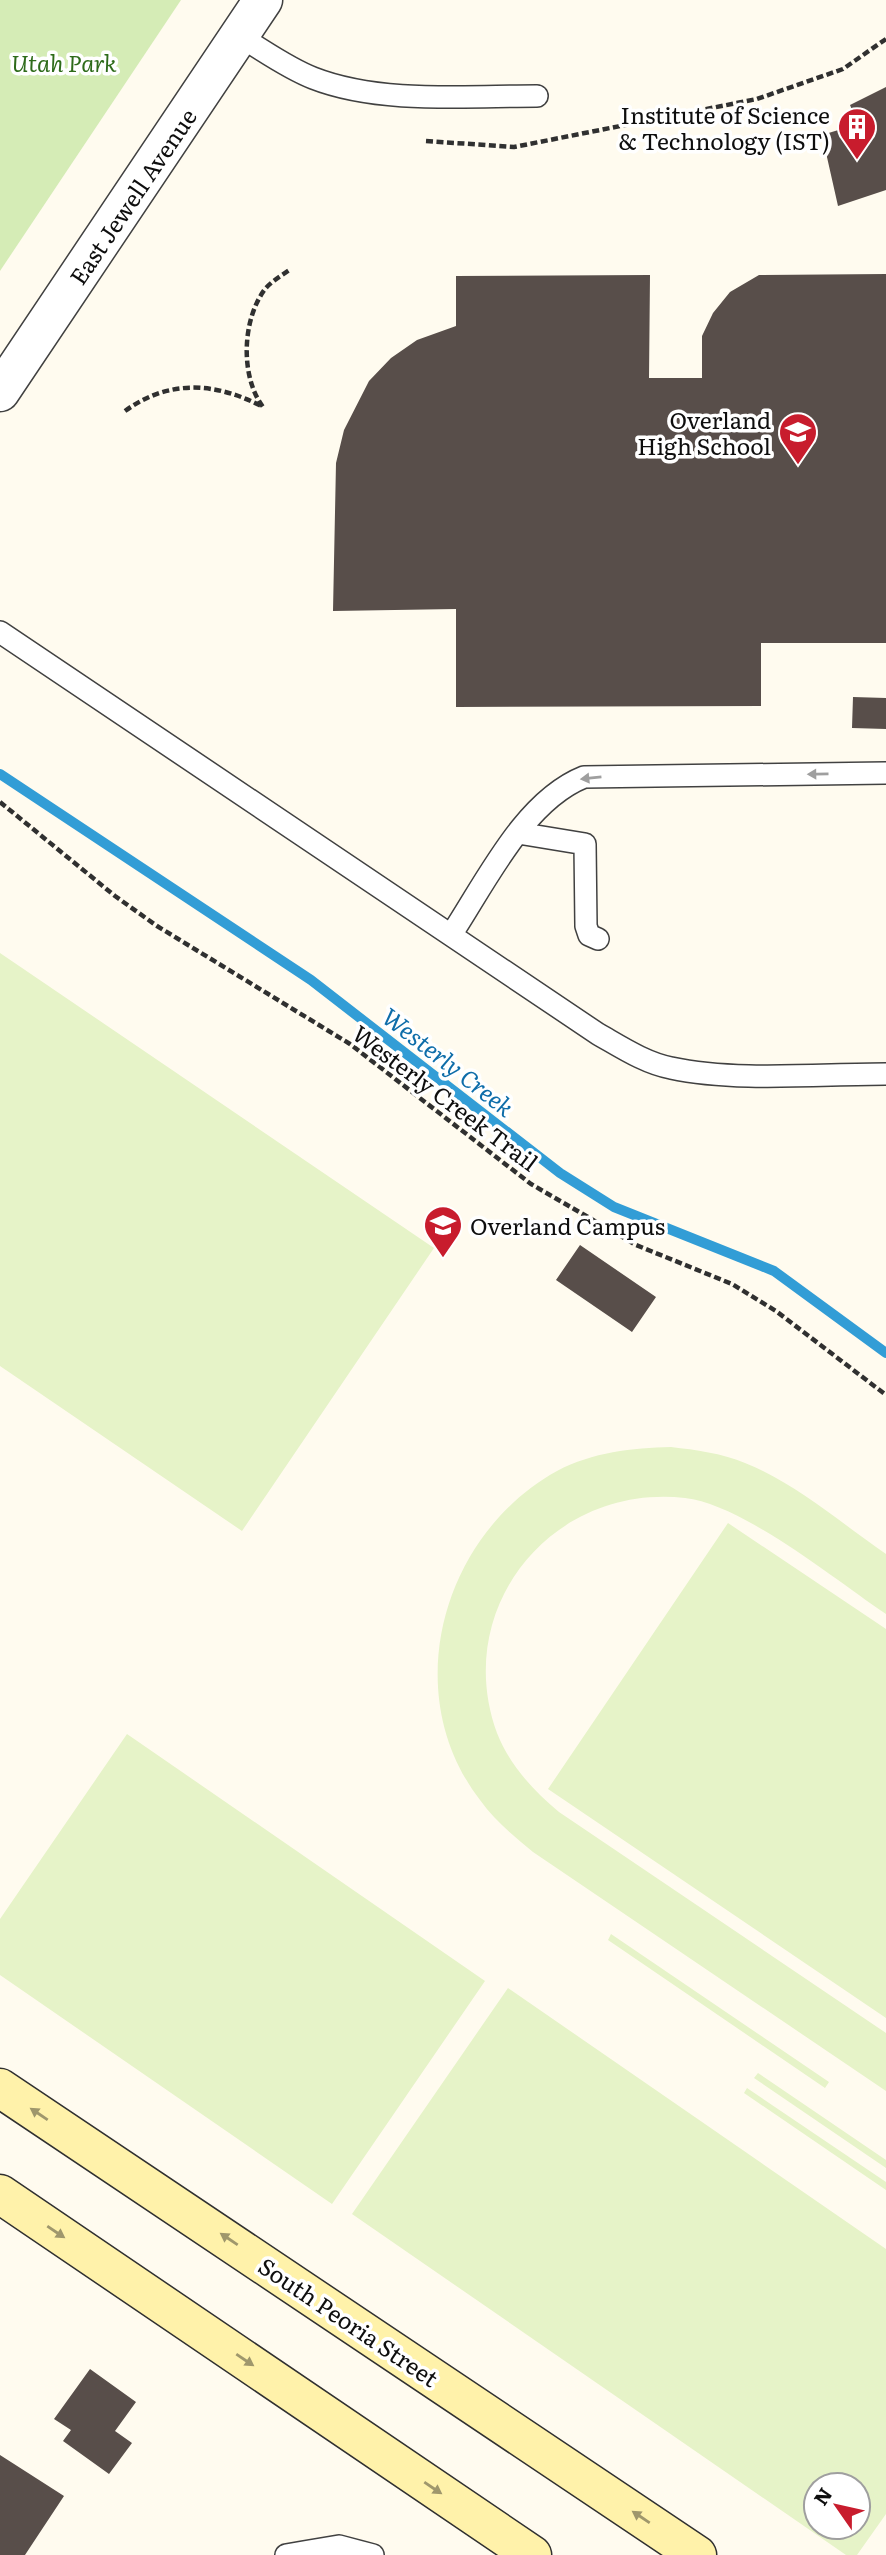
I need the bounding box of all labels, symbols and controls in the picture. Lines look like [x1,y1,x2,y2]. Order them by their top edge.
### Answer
park label: Utah Park [11,45,117,79]
place label: Institute of Science & Technology (IST) [618,97,830,157]
street label: East Jewell Avenue [60,101,204,291]
building icon: Institute of Science & Technology (IST) [836,106,878,161]
place label: Overland High School [637,402,771,462]
school or university icon: Overland High School [777,411,819,466]
one-way arrow [807,768,829,779]
one-way arrow [579,773,601,784]
water label: Westerly Creek [376,998,523,1124]
street label: Westerly Creek Trail [346,1016,546,1178]
school or university icon: Overland Campus [422,1204,464,1259]
place label: Overland Campus [470,1208,665,1242]
one-way arrow [29,2107,49,2120]
one-way arrow [47,2225,66,2238]
one-way arrow [219,2233,238,2246]
street label: South Peoria Street [252,2248,446,2394]
one-way arrow [236,2353,254,2367]
north arrow [802,2471,872,2541]
one-way arrow [424,2481,442,2495]
text: N [806,2481,838,2510]
one-way arrow [632,2510,650,2524]

